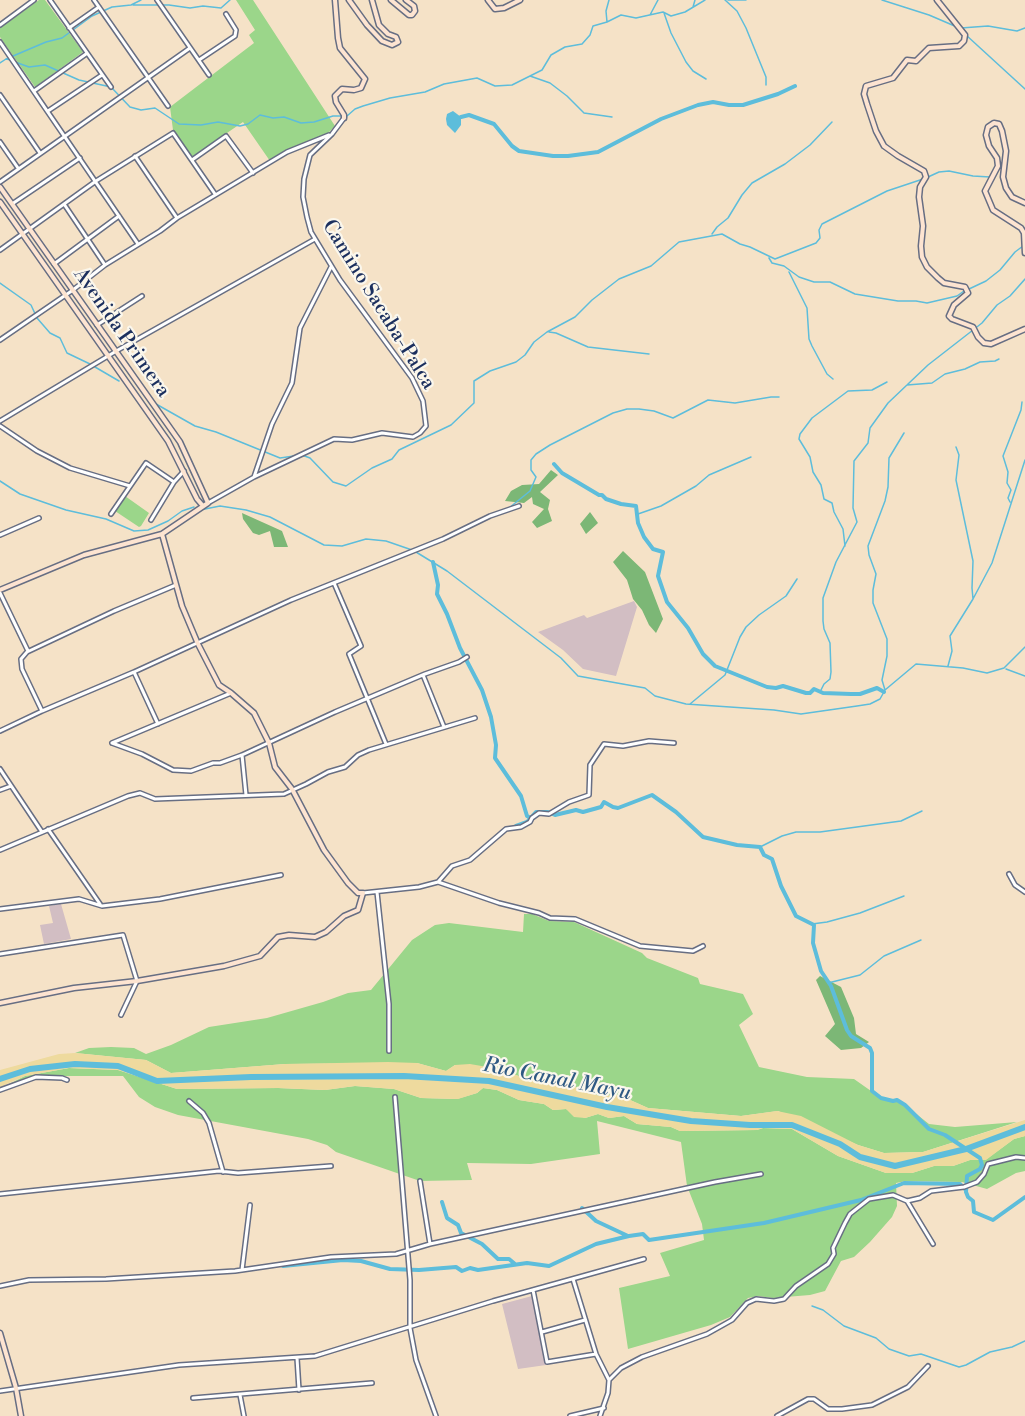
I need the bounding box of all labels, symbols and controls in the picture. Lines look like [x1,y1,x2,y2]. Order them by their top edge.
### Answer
street label: Camino Sacaba-Palca [316,216,440,394]
street label: Avenida Primera [68,264,174,402]
water label: Rio Canal Mayu [481,1053,633,1107]

